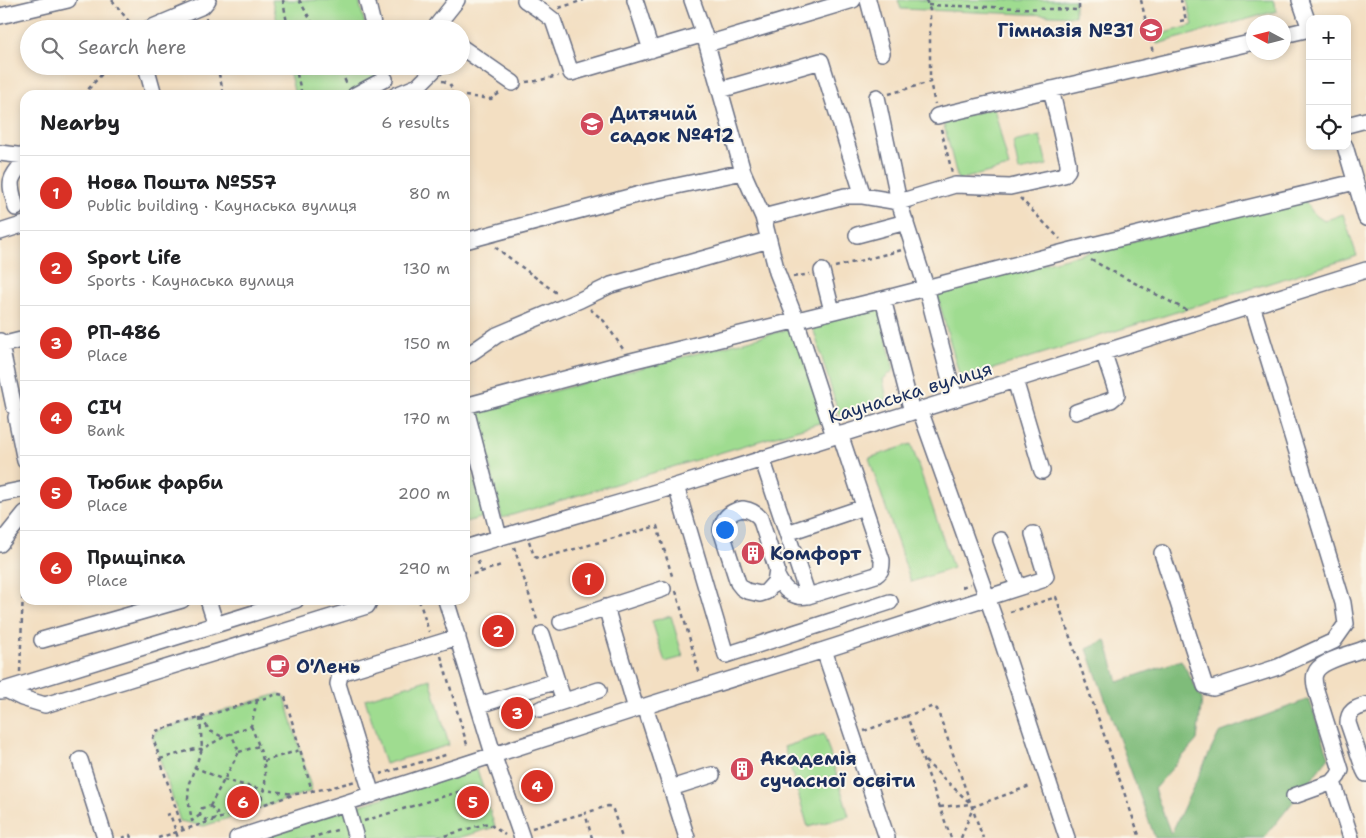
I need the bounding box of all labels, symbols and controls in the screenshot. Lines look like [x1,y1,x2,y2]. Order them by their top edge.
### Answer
north arrow [1246,15,1291,60]
map controls [1306,15,1351,150]
button: + [1306,15,1351,60]
school or university icon: Гімназія №31 [1138,17,1164,43]
place label: Гімназія №31 [998,18,1134,43]
search box [20,20,470,75]
icon: search [38,34,66,62]
text: Search here [78,35,187,60]
button: − [1306,60,1351,105]
place label: Дитячий садок №412 [610,101,734,148]
button: locate [1306,105,1351,150]
text: Nearby [40,109,120,137]
school or university icon: Дитячий садок №412 [579,111,605,137]
text: 6 results [381,112,450,133]
text: Нова Пошта №557 [87,170,277,195]
text: 1 [52,183,60,204]
text: 80 m [409,183,450,204]
text: Public building · Каунаська вулиця [87,195,357,216]
text: Sport Life [87,245,181,270]
text: 2 [50,258,62,279]
text: 130 m [403,258,450,279]
text: Sports · Каунаська вулиця [87,270,295,291]
text: РП-486 [87,320,161,345]
text: 3 [50,333,62,354]
text: 150 m [403,333,450,354]
text: Place [87,345,128,366]
street label: Каунаська вулиця [825,356,995,429]
text: СІЧ [87,395,122,420]
text: 4 [50,408,62,429]
text: 170 m [403,408,450,429]
text: Bank [87,420,125,441]
text: Тюбик фарби [87,470,223,495]
text: 5 [51,483,61,504]
text: 200 m [398,483,450,504]
text: Place [87,495,128,516]
your location [712,517,738,543]
building icon: Комфорт [740,540,766,566]
place label: Комфорт [770,541,862,566]
text: Прищіпка [87,545,185,570]
text: 6 [50,558,62,579]
text: 290 m [398,558,450,579]
pin: 1 [572,560,604,598]
text: Place [87,570,128,591]
pin: 2 [482,612,514,650]
cafe icon: О'Лень [265,653,291,679]
place label: О'Лень [296,654,360,679]
pin: 3 [501,694,533,732]
place label: Академія сучасної освіти [760,746,916,793]
building icon: Академія сучасної освіти [729,756,755,782]
pin: 4 [521,767,553,805]
pin: 6 [227,783,259,821]
pin: 5 [457,783,489,821]

